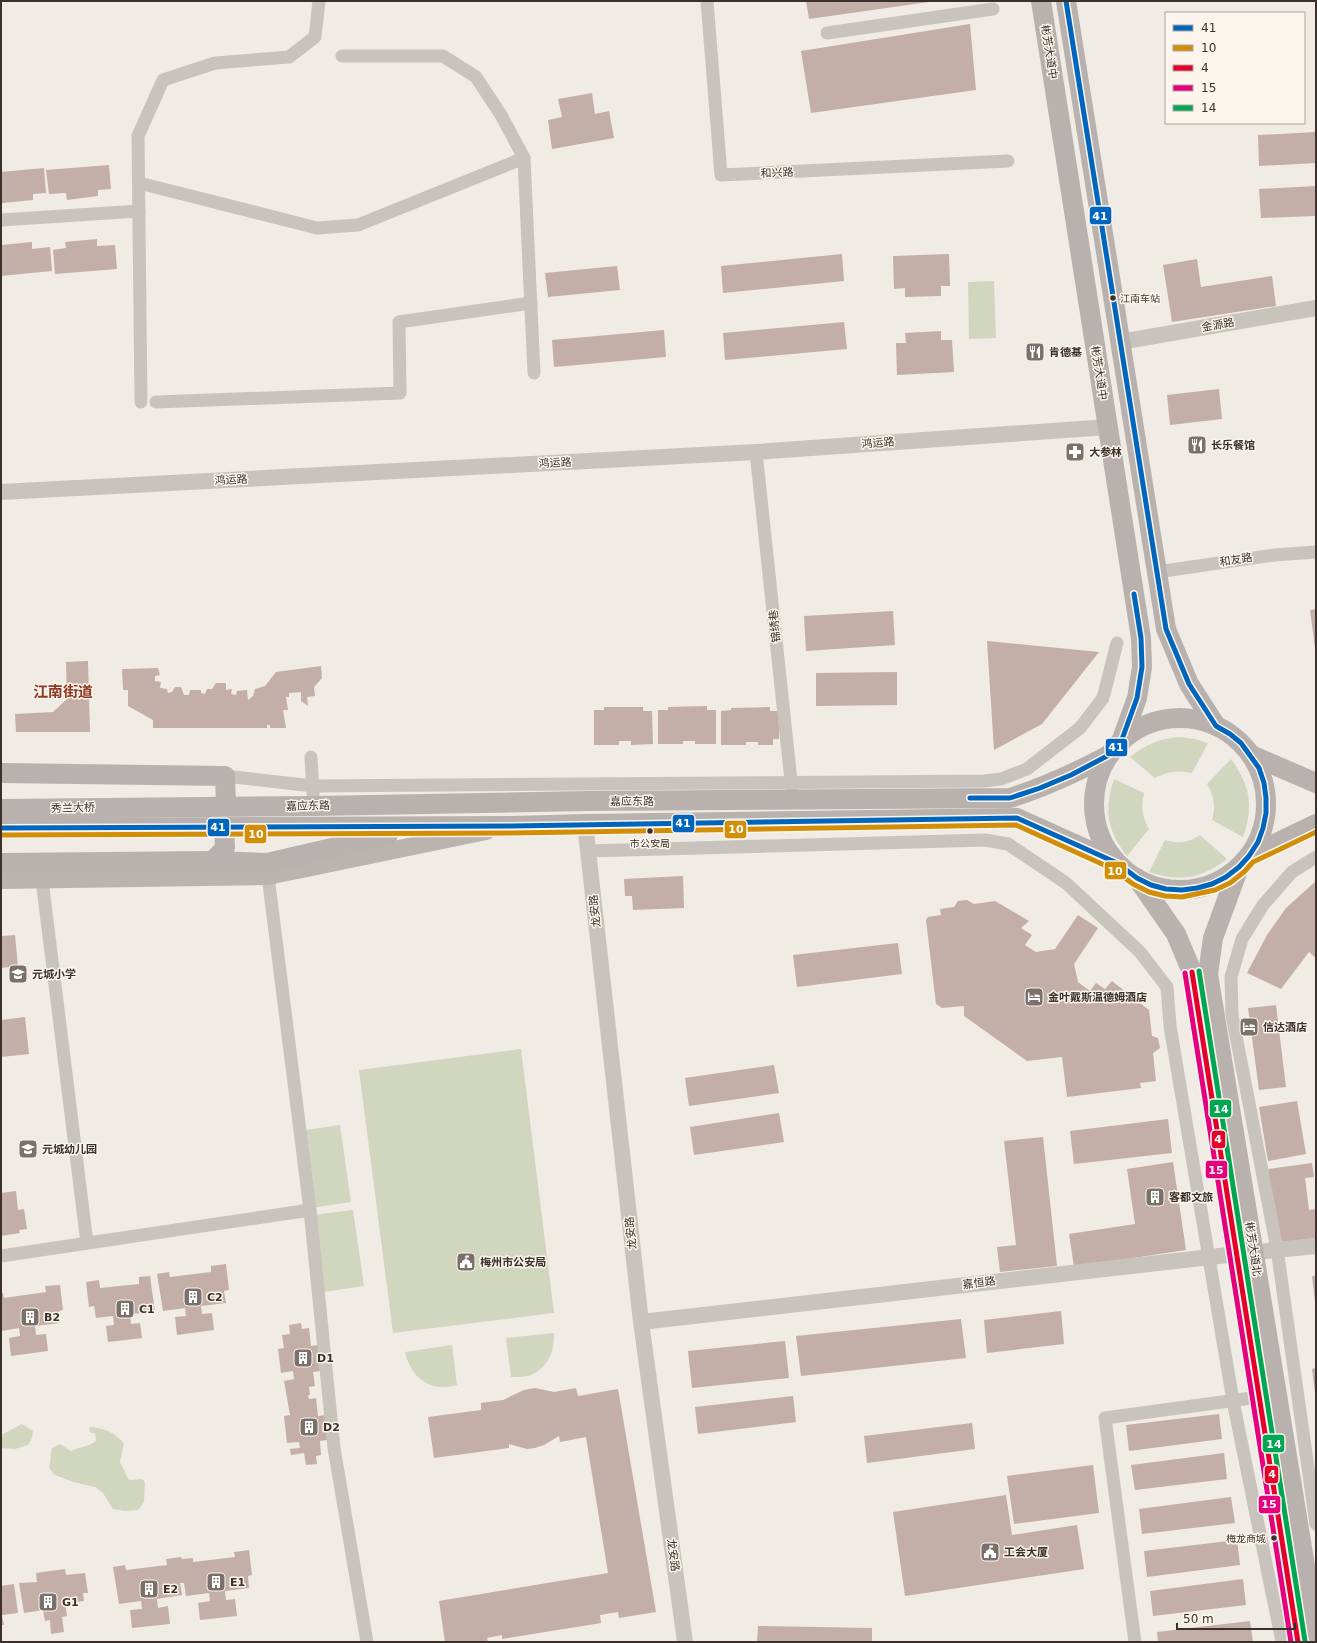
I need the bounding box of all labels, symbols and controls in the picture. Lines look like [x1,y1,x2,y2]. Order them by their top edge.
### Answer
legend [1165,12,1305,124]
text: 41 [1201,21,1216,35]
street label: 彬芳大道中 [1038,24,1060,80]
text: 10 [1201,41,1216,55]
text: 4 [1201,61,1209,75]
text: 15 [1201,81,1216,95]
text: 14 [1201,101,1216,115]
street label: 和兴路 [760,166,794,180]
line badge: 41 [1089,206,1112,225]
text: 41 [1092,210,1108,223]
marker: 江南车站 [1108,293,1118,303]
place label: 江南车站 [1120,293,1160,304]
street label: 金源路 [1201,316,1235,334]
restaurant icon: 肯德基 [1024,341,1046,363]
street label: 彬芳大道中 [1088,345,1110,401]
place label: 肯德基 [1049,346,1082,359]
restaurant icon: 长乐餐馆 [1186,434,1208,456]
street label: 鸿运路 [861,435,895,451]
place label: 长乐餐馆 [1211,439,1255,452]
pharmacy icon: 大参林 [1064,441,1086,463]
place label: 大参林 [1089,446,1122,459]
street label: 鸿运路 [538,456,572,470]
street label: 鸿运路 [214,473,248,487]
street label: 和友路 [1219,551,1253,569]
street label: 锦绣巷 [767,609,783,643]
district label: 江南街道 [33,683,93,701]
line badge: 41 [1105,738,1128,757]
text: 41 [1108,741,1124,754]
street label: 嘉应东路 [610,795,654,808]
street label: 嘉应东路 [286,799,330,813]
street label: 秀兰大桥 [51,801,95,815]
line badge: 41 [672,814,695,833]
text: 41 [675,817,691,830]
line badge: 41 [207,818,230,837]
line badge: 10 [724,820,747,839]
text: 41 [210,821,226,834]
text: 10 [728,823,744,836]
line badge: 10 [244,824,267,844]
marker: 市公安局 [645,826,655,836]
text: 10 [248,828,264,841]
place label: 市公安局 [630,838,670,849]
line badge: 10 [1104,861,1127,880]
text: 10 [1107,865,1123,878]
street label: 龙安路 [587,894,603,928]
school or university icon: 元城小学 [7,963,29,985]
place label: 元城小学 [32,968,76,981]
hotel icon: 金叶戴斯温德姆酒店 [1023,986,1045,1008]
place label: 金叶戴斯温德姆酒店 [1048,991,1147,1004]
hotel icon: 信达酒店 [1238,1016,1260,1038]
place label: 信达酒店 [1263,1021,1307,1034]
line badge: 14 [1209,1099,1232,1118]
text: 14 [1213,1103,1229,1116]
line badge: 4 [1211,1130,1226,1149]
text: 4 [1214,1133,1222,1146]
school or university icon: 元城幼儿园 [17,1138,39,1160]
place label: 元城幼儿园 [42,1143,97,1156]
line badge: 15 [1205,1160,1228,1179]
text: 15 [1208,1164,1224,1177]
building icon: 客都文旅 [1144,1186,1166,1208]
place label: 客都文旅 [1169,1191,1213,1204]
street label: 龙安路 [623,1216,639,1250]
street label: 彬芳大道北 [1242,1221,1264,1277]
public building icon: 梅州市公安局 [455,1251,477,1273]
place label: 梅州市公安局 [480,1256,546,1269]
street label: 嘉恒路 [962,1275,996,1291]
building icon: C2 [182,1286,204,1308]
place label: C2 [207,1291,223,1304]
building icon: C1 [114,1298,136,1320]
place label: C1 [139,1303,155,1316]
building icon: B2 [19,1306,41,1328]
place label: B2 [44,1311,60,1324]
building icon: D1 [292,1347,314,1369]
place label: D1 [317,1352,334,1365]
building icon: D2 [298,1416,320,1438]
place label: D2 [323,1421,340,1434]
line badge: 14 [1262,1434,1285,1453]
text: 14 [1266,1438,1282,1451]
line badge: 4 [1264,1465,1279,1484]
text: 4 [1268,1468,1276,1481]
line badge: 15 [1258,1495,1281,1514]
text: 15 [1261,1498,1277,1511]
place label: 梅龙商城 [1226,1533,1266,1544]
marker: 梅龙商城 [1269,1533,1279,1543]
street label: 龙安路 [664,1538,682,1572]
public building icon: 工会大厦 [979,1541,1001,1563]
place label: 工会大厦 [1004,1546,1048,1559]
building icon: E1 [205,1571,227,1593]
place label: E1 [230,1576,245,1589]
building icon: E2 [138,1578,160,1600]
place label: E2 [163,1583,178,1596]
building icon: G1 [37,1591,59,1613]
place label: G1 [62,1596,79,1609]
scale bar [1177,1605,1295,1631]
text: 50 m [1183,1612,1214,1626]

